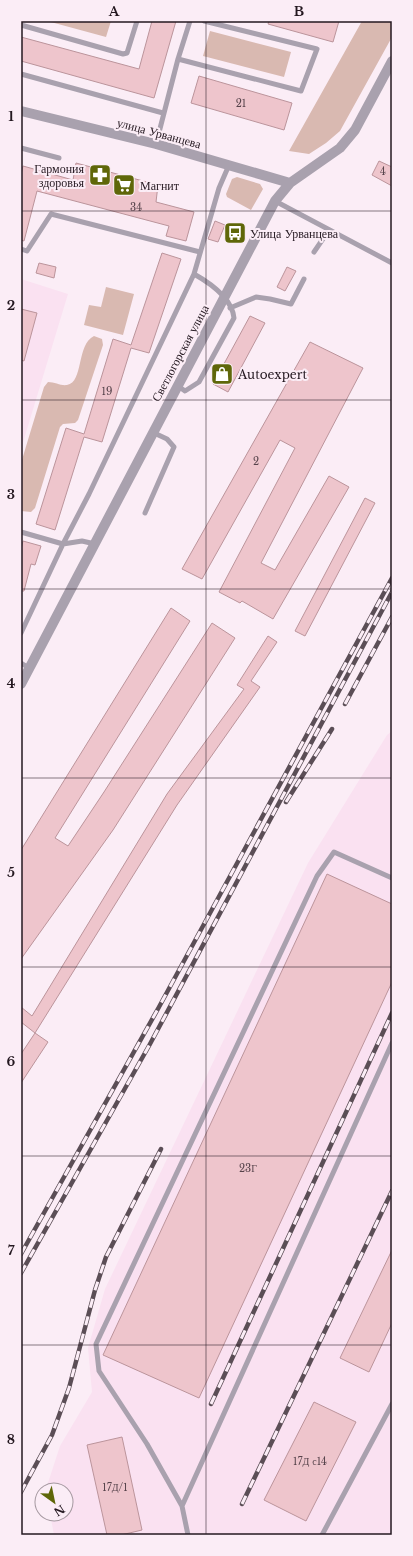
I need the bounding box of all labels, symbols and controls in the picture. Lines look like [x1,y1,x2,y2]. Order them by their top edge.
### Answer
text: A [108,3,120,20]
text: B [294,3,304,20]
house number: 21 [236,97,246,110]
text: 1 [8,108,14,125]
street label: улица Урванцева [115,115,203,152]
place label: Гармония здоровья [34,161,84,190]
pharmacy icon: Гармония здоровья [87,162,113,188]
house number: 4 [380,165,386,178]
supermarket icon: Магнит [111,172,137,198]
place label: Магнит [140,178,180,193]
house number: 34 [130,201,142,214]
bus stop icon: Улица Урванцева [222,220,248,246]
place label: Улица Урванцева [250,226,339,241]
text: 2 [7,297,15,314]
street label: Светлогорская улица [148,301,212,404]
shop icon: Autoexpert [209,361,235,387]
place label: Autoexpert [237,367,307,382]
house number: 19 [102,385,112,398]
house number: 2 [253,455,259,468]
text: 3 [7,486,15,503]
text: 4 [7,675,16,692]
text: 5 [7,864,15,881]
text: 6 [7,1053,16,1070]
house number: 23Г [239,1162,257,1175]
text: 7 [8,1242,15,1259]
text: 8 [7,1431,15,1448]
house number: 17Д с14 [293,1455,327,1468]
house number: 17Д/1 [102,1481,128,1494]
north arrow [34,1482,74,1522]
text: N [51,1502,68,1519]

